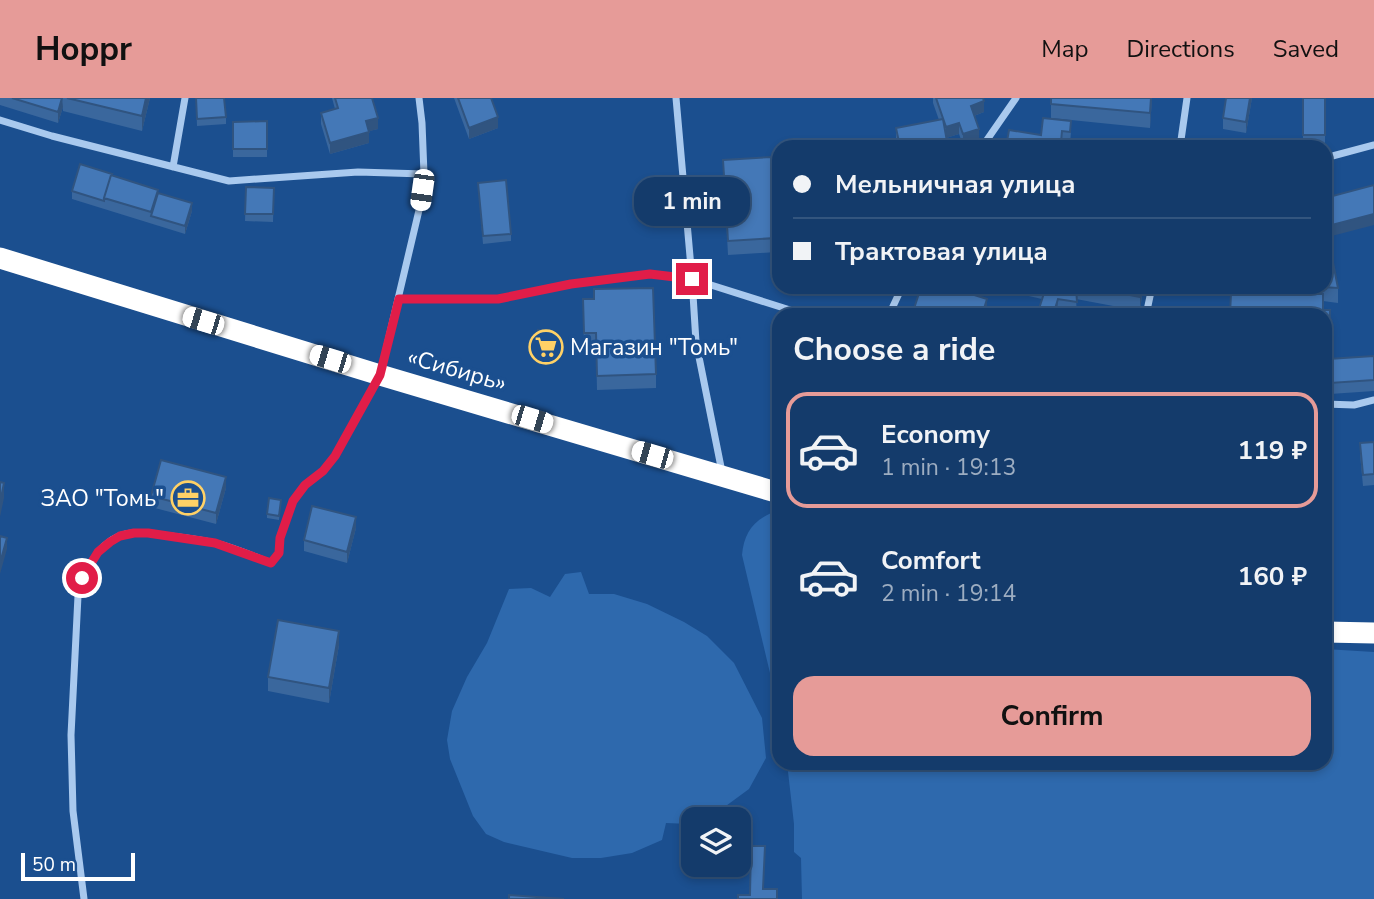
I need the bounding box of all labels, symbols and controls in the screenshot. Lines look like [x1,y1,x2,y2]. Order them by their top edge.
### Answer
text: Hoppr [35,27,132,72]
text: Map [1041,33,1088,65]
text: Directions [1126,33,1235,65]
text: Saved [1273,33,1339,65]
text: Мельничная улица [835,167,1076,202]
car [409,168,436,212]
callout: 1 min [634,178,750,226]
text: 1 min [662,186,722,217]
text: Трактовая улица [835,234,1048,269]
route end [676,263,708,295]
car [180,305,227,337]
supermarket icon: Магазин "Томь" [527,328,565,366]
text: Choose a ride [793,328,995,371]
place label: Магазин "Томь" [570,332,738,363]
street label: «Сибирь» [404,341,510,399]
car [307,343,354,375]
car [509,403,556,435]
text: Economy [881,417,990,452]
icon: car [797,419,860,482]
text: 119 ₽ [1238,433,1307,468]
car [629,439,676,471]
text: 1 min · 19:13 [881,452,1016,483]
office icon: ЗАО "Томь" [169,479,207,517]
place label: ЗАО "Томь" [41,483,164,514]
text: Comfort [881,543,981,578]
icon: car [797,545,860,608]
text: 160 ₽ [1238,559,1307,594]
route start [66,562,98,594]
text: 2 min · 19:14 [881,578,1016,609]
button: Confirm [793,676,1311,756]
map controls [681,807,751,877]
button: layers [681,807,751,877]
scale bar [21,850,135,882]
text: 50 m [32,852,76,878]

